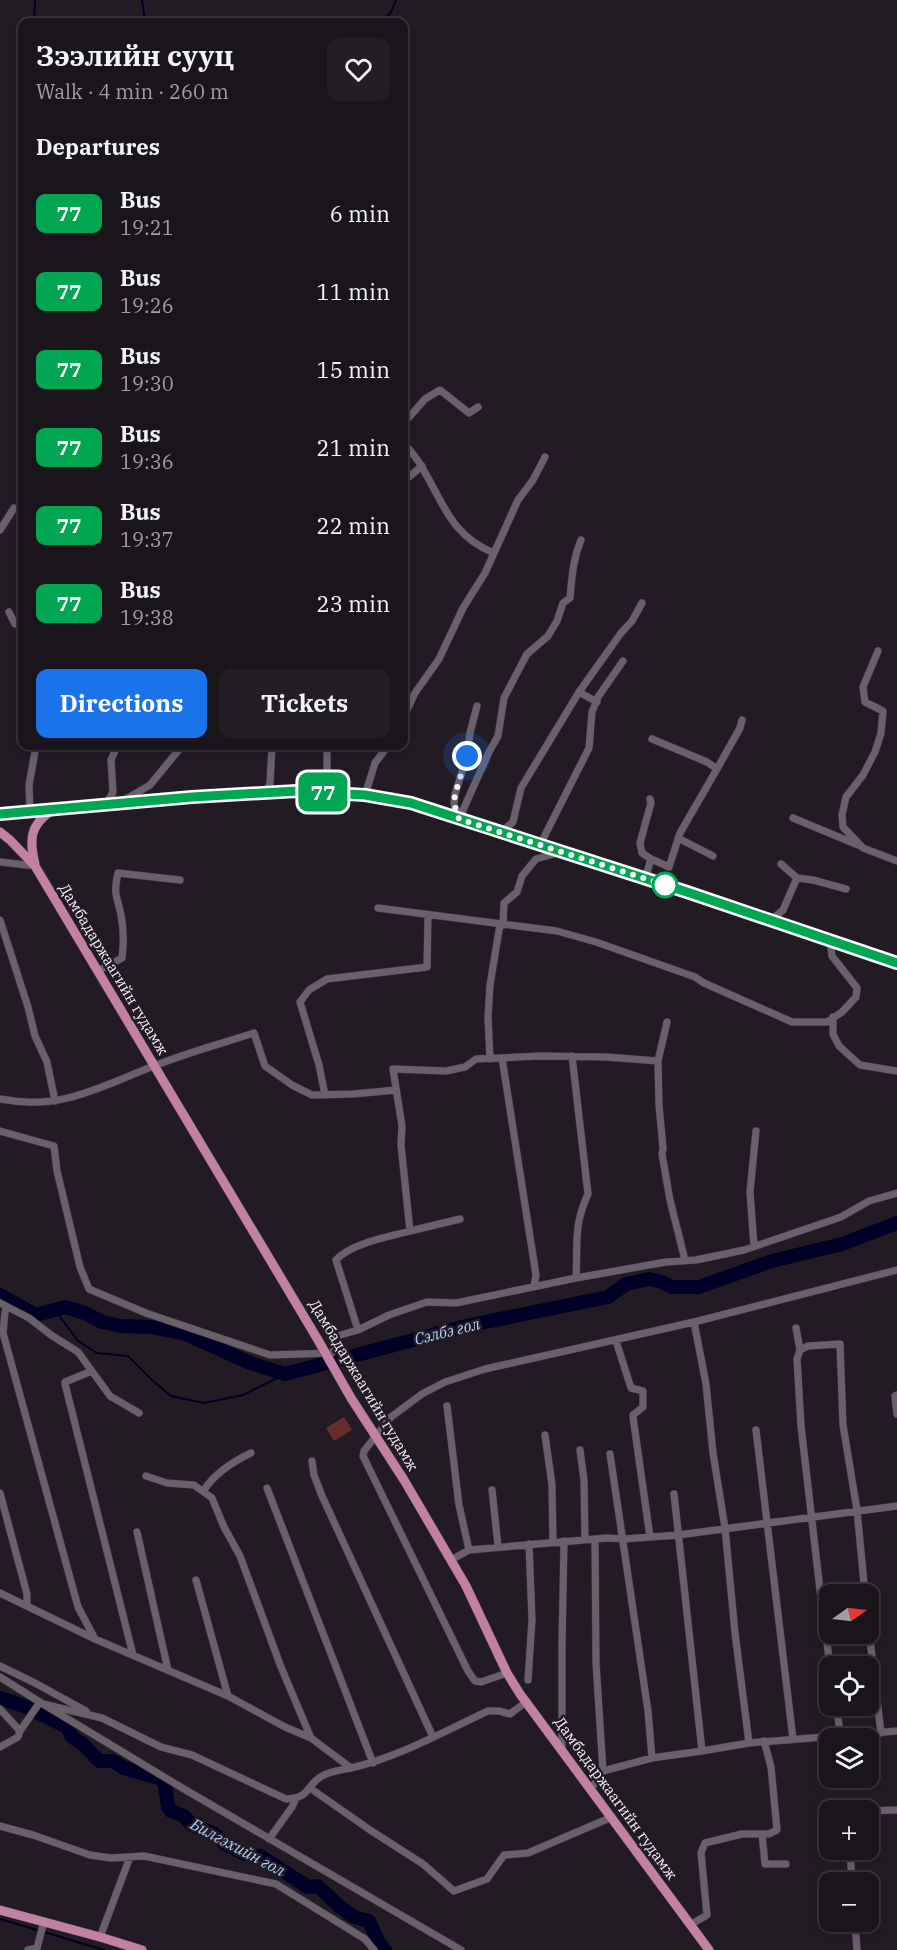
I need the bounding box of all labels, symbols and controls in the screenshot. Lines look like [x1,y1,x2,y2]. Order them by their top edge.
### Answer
text: Зээлийн сууц [36,37,234,74]
button: heart [327,38,390,101]
text: Walk · 4 min · 260 m [36,78,229,105]
text: Departures [36,132,160,161]
text: Bus [120,185,161,214]
text: 77 [56,199,82,227]
text: 6 min [330,199,390,228]
text: 19:21 [120,214,174,241]
text: Bus [120,263,161,292]
text: 77 [56,277,82,305]
text: 11 min [317,277,390,306]
text: 19:26 [120,292,174,319]
text: Bus [120,341,161,370]
text: 77 [56,355,82,383]
text: 15 min [317,355,390,384]
text: 19:30 [120,370,174,397]
text: Bus [120,419,161,448]
text: 77 [56,433,82,461]
text: 21 min [317,433,390,462]
text: 19:36 [120,448,174,475]
text: Bus [120,497,161,526]
text: 77 [56,511,82,539]
text: 22 min [317,511,390,540]
text: 19:37 [120,526,174,553]
text: Bus [120,575,161,604]
text: 77 [56,589,82,617]
text: 23 min [317,589,390,618]
text: 19:38 [120,604,174,631]
button: Directions [36,669,207,738]
button: Tickets [219,669,390,738]
your location [452,741,482,771]
line badge: 77 [296,772,350,812]
text: 77 [310,778,336,806]
unlabelled marker [652,872,678,898]
street label: Дамбадаржаагийн гудамж [55,880,173,1058]
street label: Дамбадаржаагийн гудамж [305,1296,423,1474]
water label: Сэлбэ гол [412,1313,482,1349]
north arrow [819,1584,879,1644]
map controls [819,1584,879,1932]
button: locate [819,1656,879,1716]
street label: Дамбадаржаагийн гудамж [550,1713,682,1883]
button: layers [819,1728,879,1788]
button: + [819,1800,879,1860]
water label: Билгэхийн гол [186,1813,289,1880]
button: − [819,1872,879,1932]

